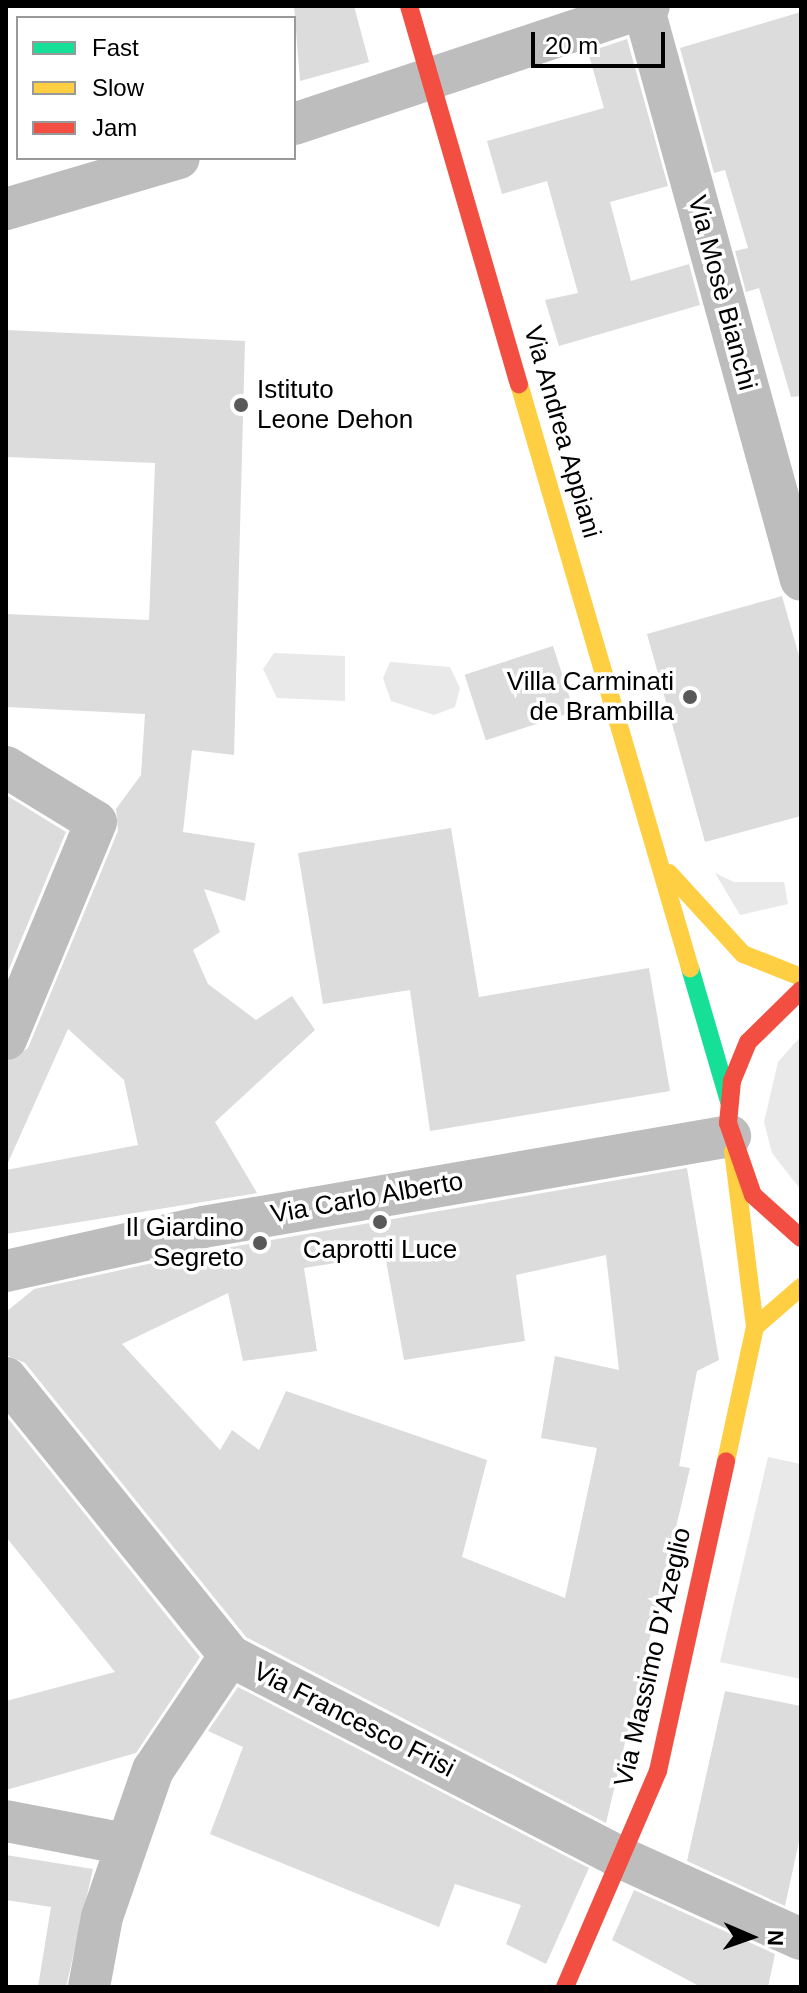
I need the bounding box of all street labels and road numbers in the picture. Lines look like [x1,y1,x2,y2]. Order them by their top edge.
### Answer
street label: Via Mosè Bianchi [681,192,763,394]
street label: Via Andrea Appiani [516,321,608,543]
street label: Via Carlo Alberto [268,1166,466,1230]
street label: Via Massimo D'Azeglio [608,1525,698,1789]
street label: Via Francesco Frisi [248,1656,460,1784]

